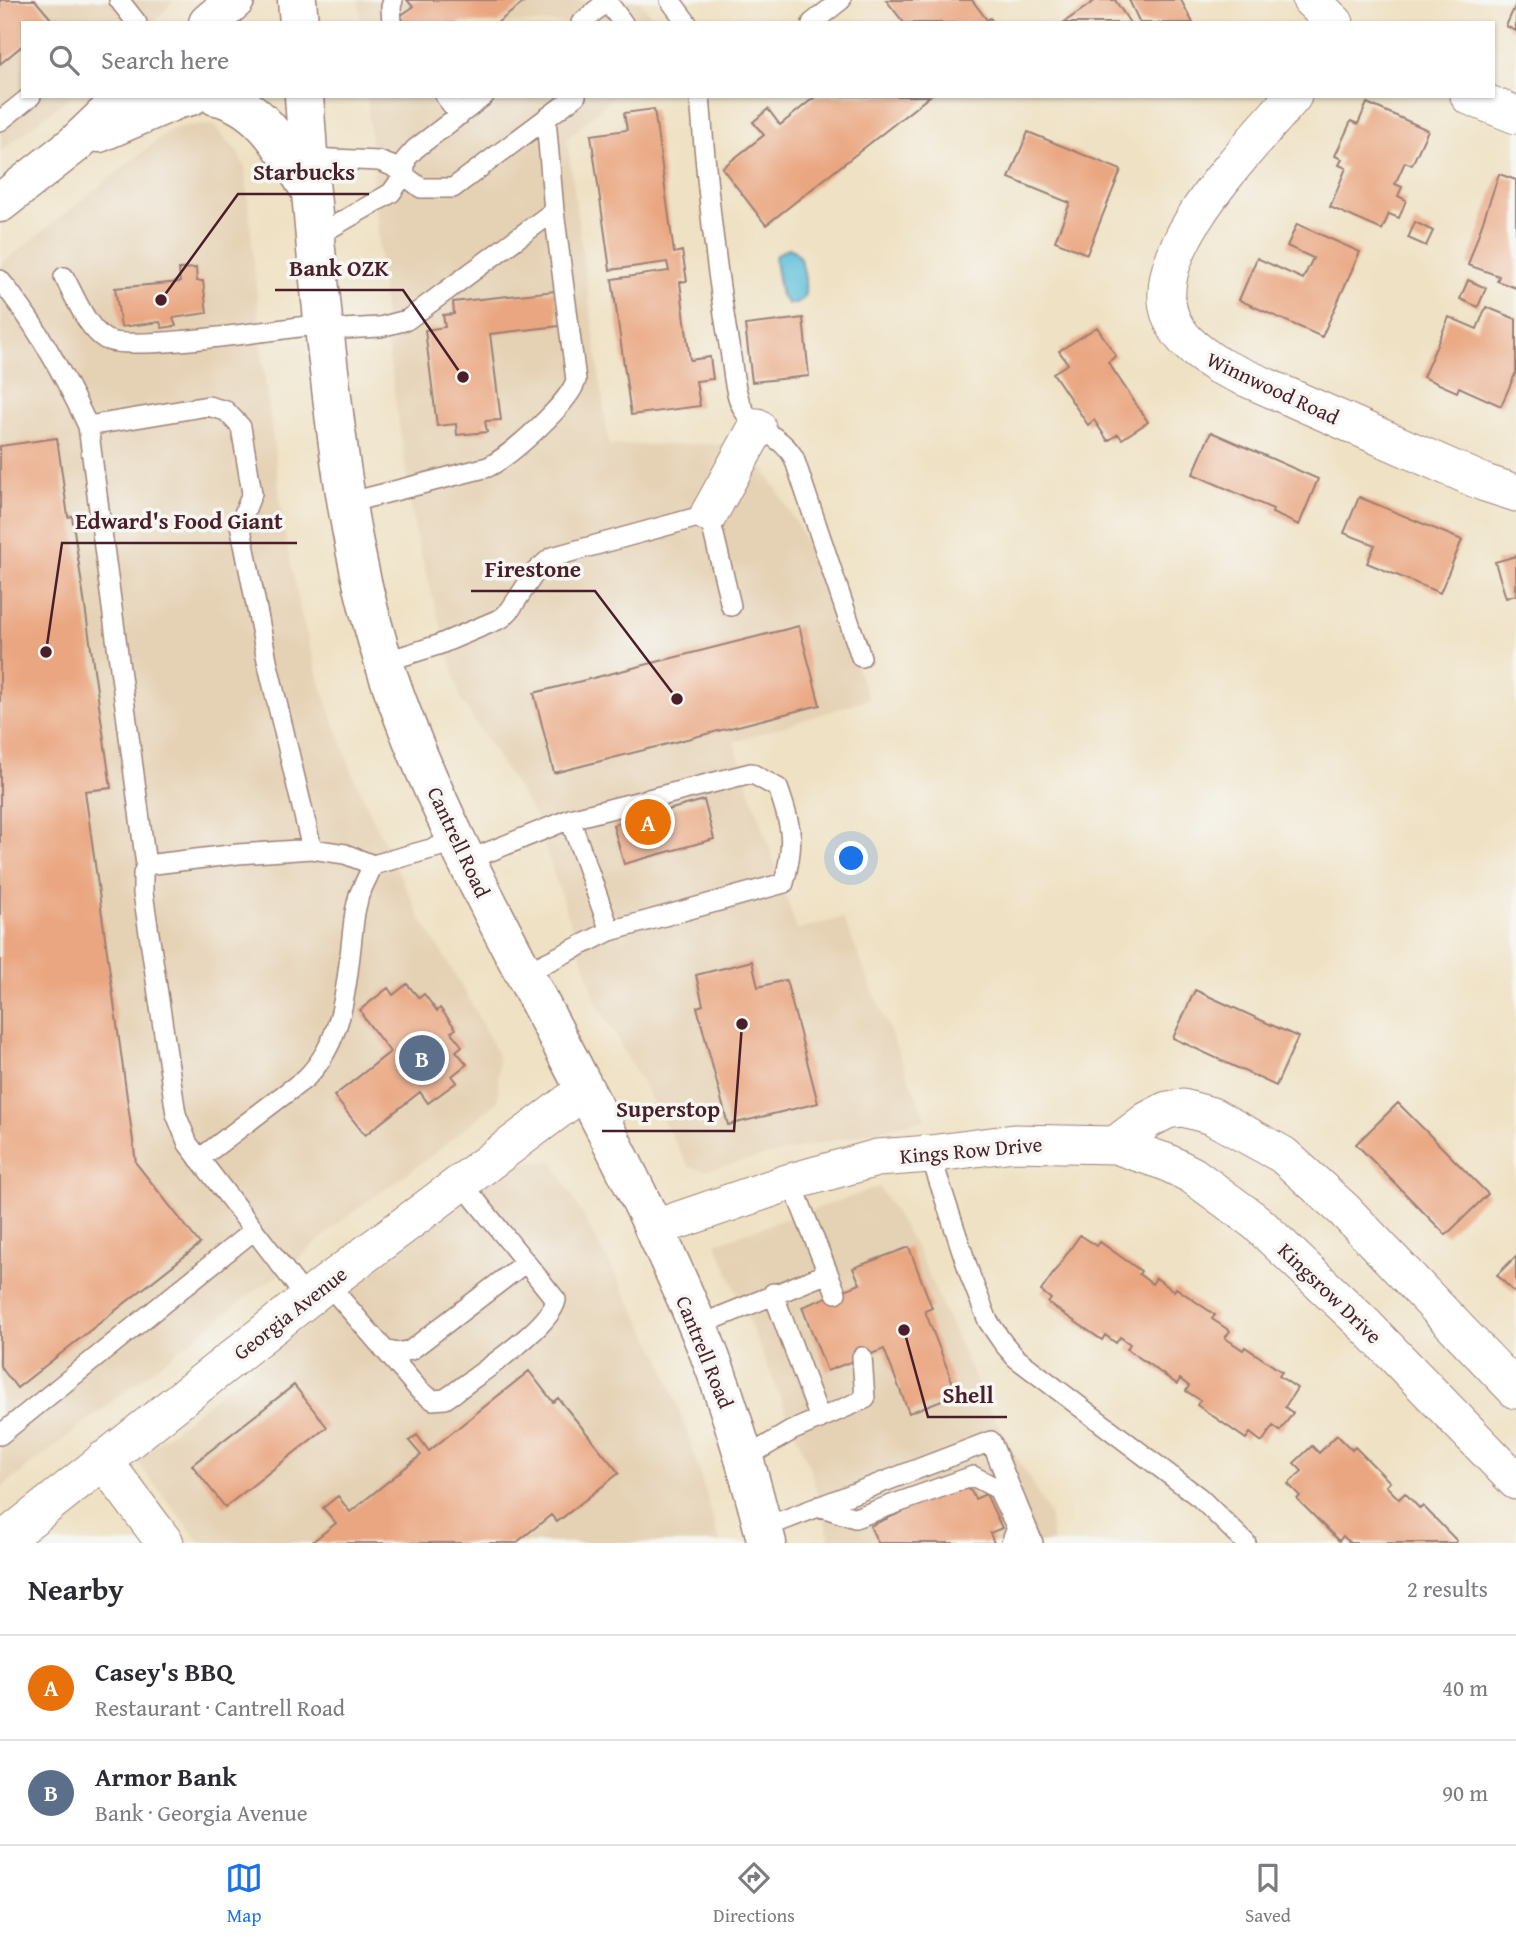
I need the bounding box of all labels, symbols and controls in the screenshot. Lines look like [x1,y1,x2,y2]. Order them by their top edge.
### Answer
search box [21,21,1495,98]
text: Search here [101,40,229,79]
icon: search [45,41,83,79]
callout: Starbucks [238,150,369,194]
text: Starbucks [253,155,355,188]
callout: Bank OZK [275,246,403,290]
text: Bank OZK [289,251,389,284]
street label: Winnwood Road [1202,344,1345,433]
callout: Edward's Food Giant [62,499,297,543]
text: Edward's Food Giant [75,504,283,537]
callout: Firestone [471,547,595,591]
text: Firestone [485,552,581,585]
street label: Cantrell Road [420,781,499,903]
pin: A [625,796,671,848]
your location [834,841,868,875]
pin: B [399,1032,445,1084]
callout: Superstop [602,1087,734,1131]
text: Superstop [616,1092,720,1125]
street label: Kings Row Drive [899,1128,1044,1172]
street label: Kingsrow Drive [1271,1235,1389,1351]
street label: Georgia Avenue [226,1259,354,1367]
street label: Cantrell Road [668,1291,742,1414]
callout: Shell [928,1373,1007,1417]
text: Shell [942,1378,994,1411]
text: Nearby [28,1567,124,1611]
text: 2 results [1407,1572,1488,1605]
text: Casey's BBQ [95,1652,233,1691]
text: A [44,1671,58,1704]
text: 40 m [1442,1671,1488,1704]
text: Restaurant · Cantrell Road [95,1691,345,1724]
text: Armor Bank [95,1757,237,1796]
text: B [44,1776,58,1809]
text: 90 m [1442,1776,1488,1809]
text: Bank · Georgia Avenue [95,1796,308,1829]
tab: Map [225,1859,263,1929]
tab: Directions [713,1859,795,1929]
tab: Saved [1245,1859,1291,1929]

